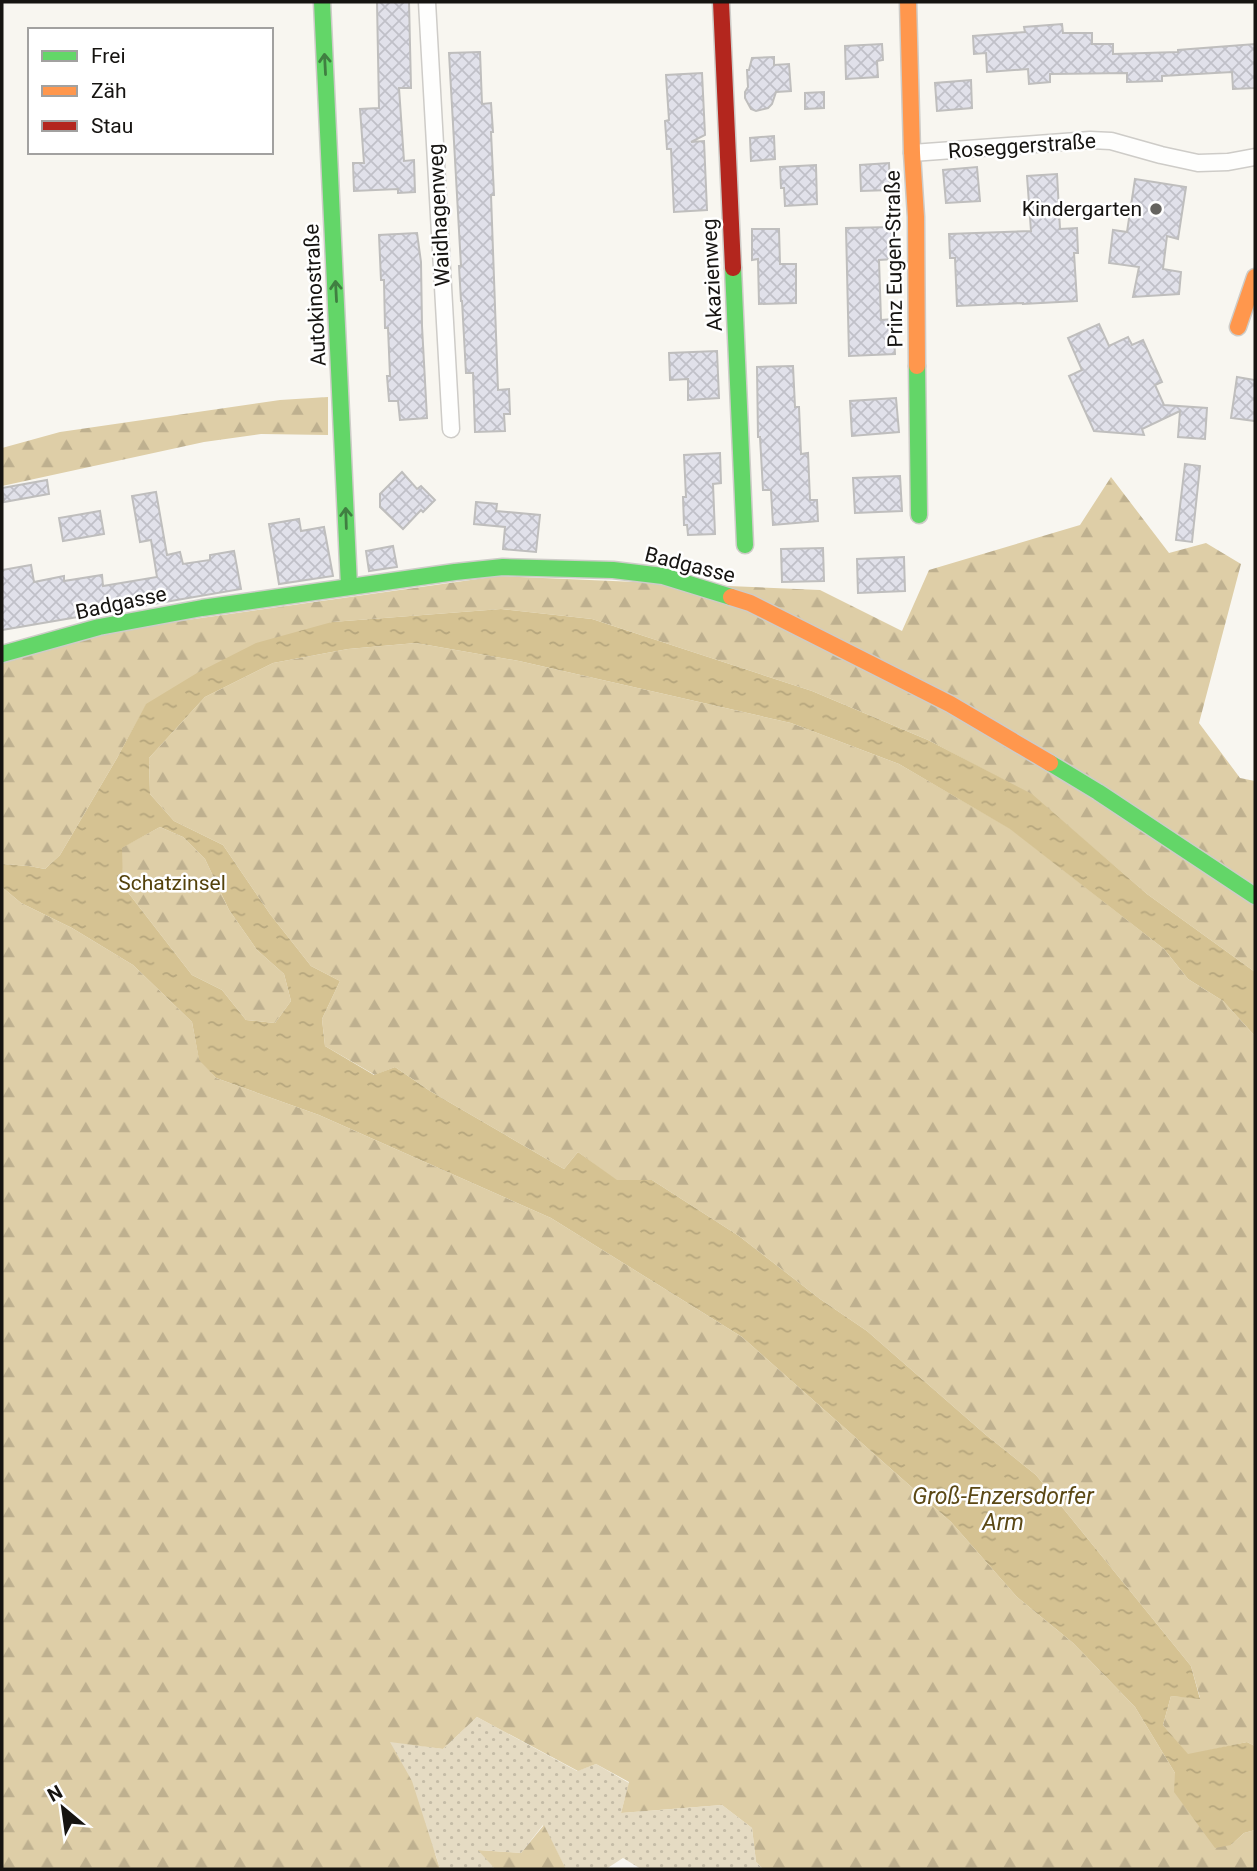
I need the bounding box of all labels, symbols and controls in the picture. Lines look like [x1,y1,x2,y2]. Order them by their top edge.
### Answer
legend [28,28,273,154]
text: Frei [91,44,126,68]
one-way arrow [319,52,332,75]
text: Zäh [91,79,127,103]
text: Stau [91,114,133,138]
street label: Roseggerstraße [947,129,1097,163]
street label: Waidhagenweg [423,143,455,287]
street label: Prinz Eugen-Straße [880,170,908,348]
place label: Kindergarten [1022,197,1142,221]
marker: Kindergarten [1148,201,1164,217]
street label: Akazienweg [697,218,727,332]
street label: Autokinostraße [299,223,331,367]
one-way arrow [330,280,343,303]
one-way arrow [339,507,353,530]
street label: Badgasse [642,542,738,588]
street label: Badgasse [73,582,169,624]
park label: Schatzinsel [118,871,226,895]
water label: Groß-Enzersdorfer Arm [912,1483,1095,1536]
north arrow [28,1773,98,1843]
text: N [44,1780,66,1807]

